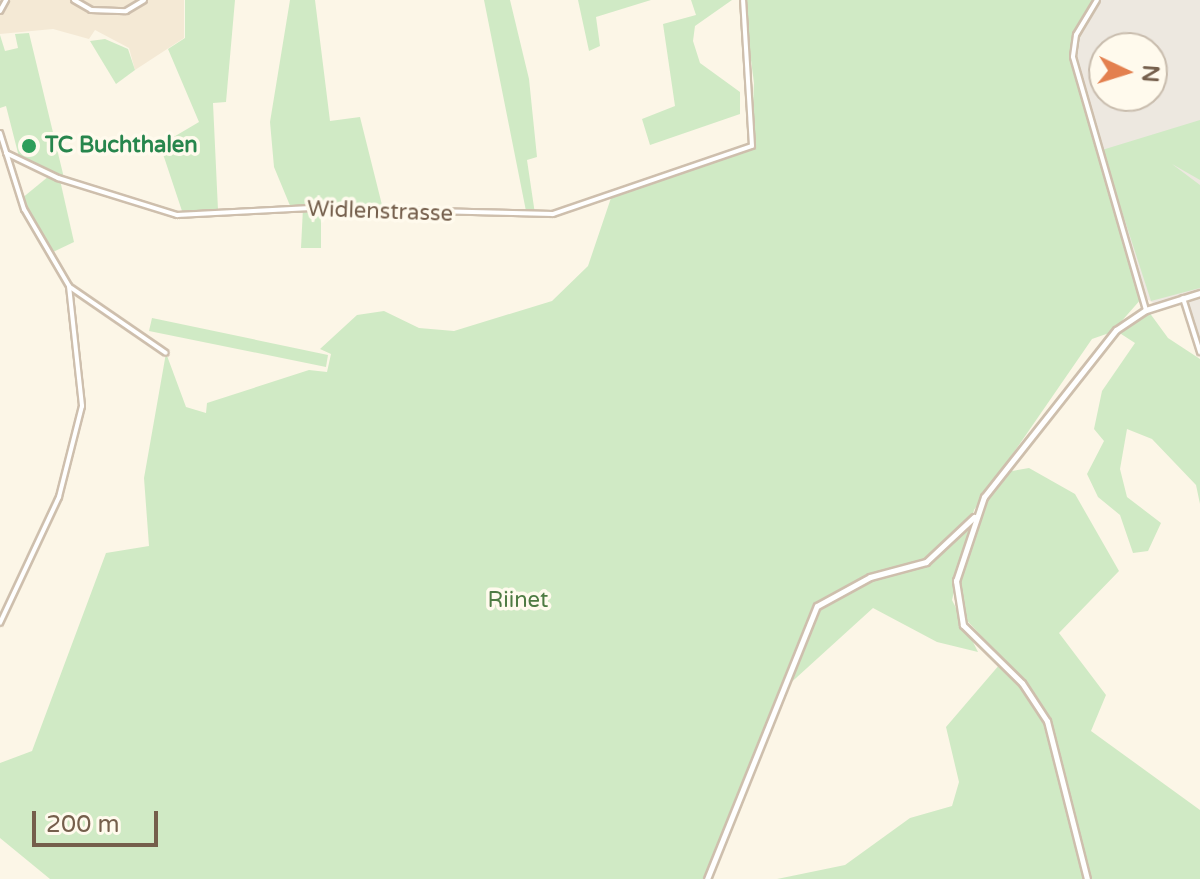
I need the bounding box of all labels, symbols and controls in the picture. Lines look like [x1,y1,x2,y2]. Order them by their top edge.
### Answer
north arrow [1088,32,1168,112]
text: N [1136,64,1164,83]
place label: TC Buchthalen [45,133,198,159]
marker: TC Buchthalen [20,137,38,155]
street label: Widlenstrasse [307,196,453,228]
park label: Riinet [488,588,548,614]
scale bar [36,795,162,845]
text: 200 m [46,810,120,839]

